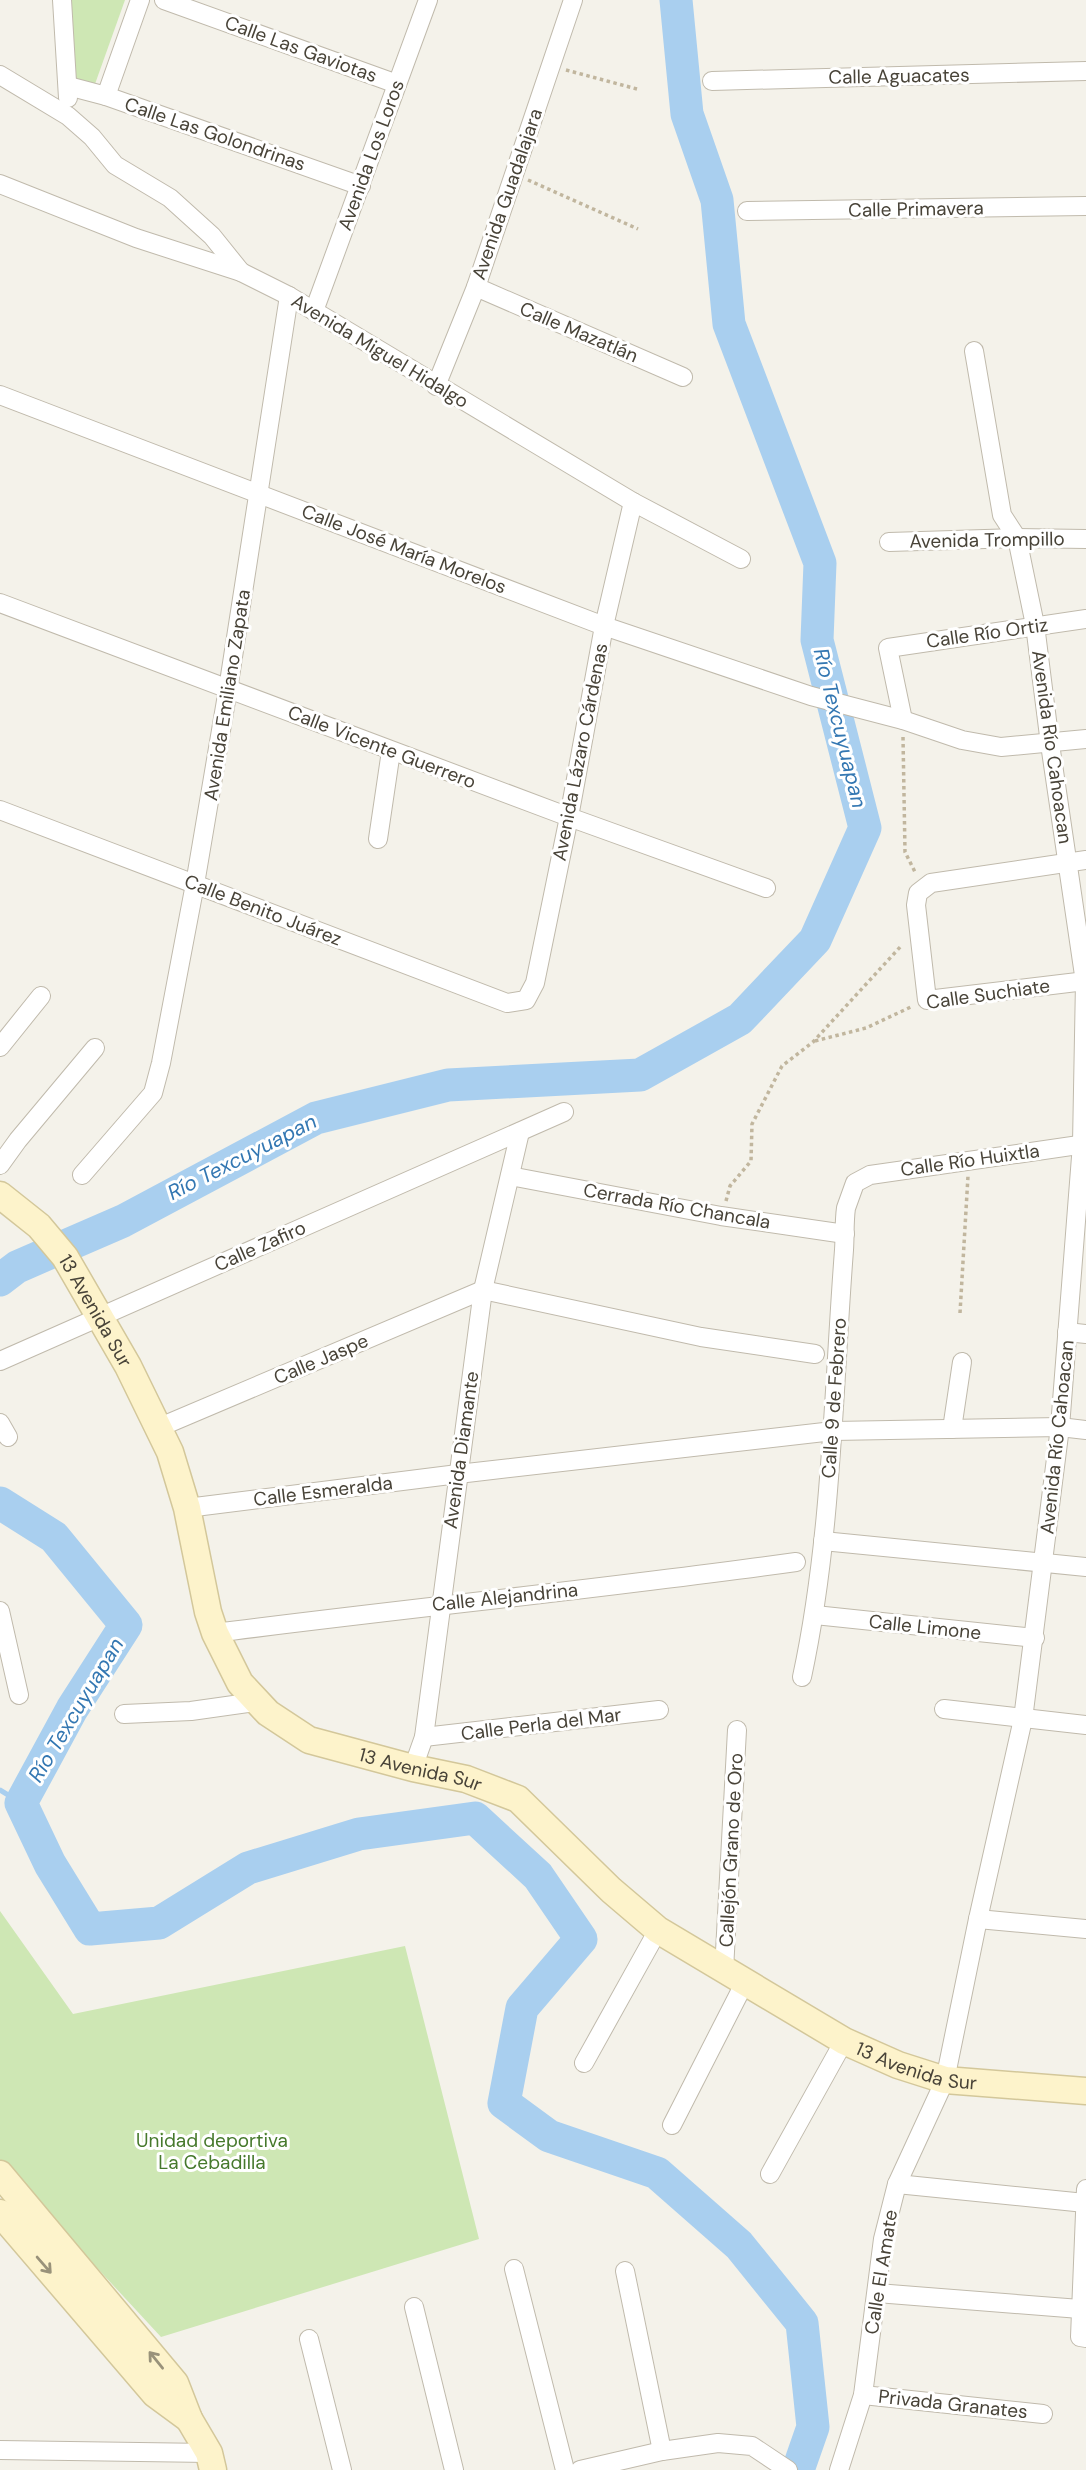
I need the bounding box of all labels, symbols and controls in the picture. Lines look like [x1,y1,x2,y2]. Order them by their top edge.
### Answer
street label: Calle Las Gaviotas [221,10,381,88]
street label: Calle Aguacates [828,62,970,90]
street label: Avenida Los Loros [332,76,410,234]
street label: Calle Las Golondrinas [121,91,309,177]
street label: Avenida Guadalajara [466,105,548,283]
street label: Calle Primavera [848,195,984,223]
street label: Avenida Miguel Hidalgo [287,288,473,414]
street label: Calle Mazatlán [516,296,642,368]
street label: Calle José María Morelos [298,498,510,600]
street label: Avenida Trompillo [909,526,1065,554]
street label: Avenida Emiliano Zapata [198,588,256,802]
street label: Calle Río Ortiz [925,612,1049,654]
street label: Avenida Lázaro Cárdenas [547,641,613,863]
water label: Río Texcuyuapan [807,645,873,811]
street label: Avenida Río Cahoacan [1026,649,1078,845]
street label: Calle Vicente Guerrero [284,700,480,794]
street label: Calle Benito Juárez [181,869,345,951]
street label: Calle Suchiate [925,973,1051,1015]
water label: Río Texcuyuapan [163,1107,321,1207]
street label: Calle Río Huixtla [899,1138,1041,1182]
street label: Cerrada Río Chancala [582,1177,772,1235]
street label: Calle Zafiro [210,1215,310,1277]
street label: 13 Avenida Sur [54,1250,138,1371]
street label: Calle 9 de Febrero [816,1317,852,1479]
street label: Calle Jaspe [270,1328,372,1390]
street label: Avenida Río Cahoacan [1034,1339,1080,1535]
street label: Avenida Diamante [438,1370,484,1530]
street label: Calle Esmeralda [252,1470,394,1512]
street label: Calle Alejandrina [431,1577,579,1617]
street label: Calle Limone [868,1609,982,1645]
water label: Río Texcuyuapan [22,1633,130,1787]
street label: Calle Perla del Mar [459,1702,623,1746]
street label: 13 Avenida Sur [356,1742,486,1797]
street label: Callejón Grano de Oro [713,1752,749,1948]
street label: 13 Avenida Sur [852,2035,978,2095]
park label: Unidad deportiva La Cebadilla [136,2128,288,2175]
street label: Calle El Amate [859,2208,903,2336]
one-way arrow [36,2256,52,2274]
one-way arrow [149,2352,164,2370]
street label: Privada Granates [877,2384,1029,2424]

